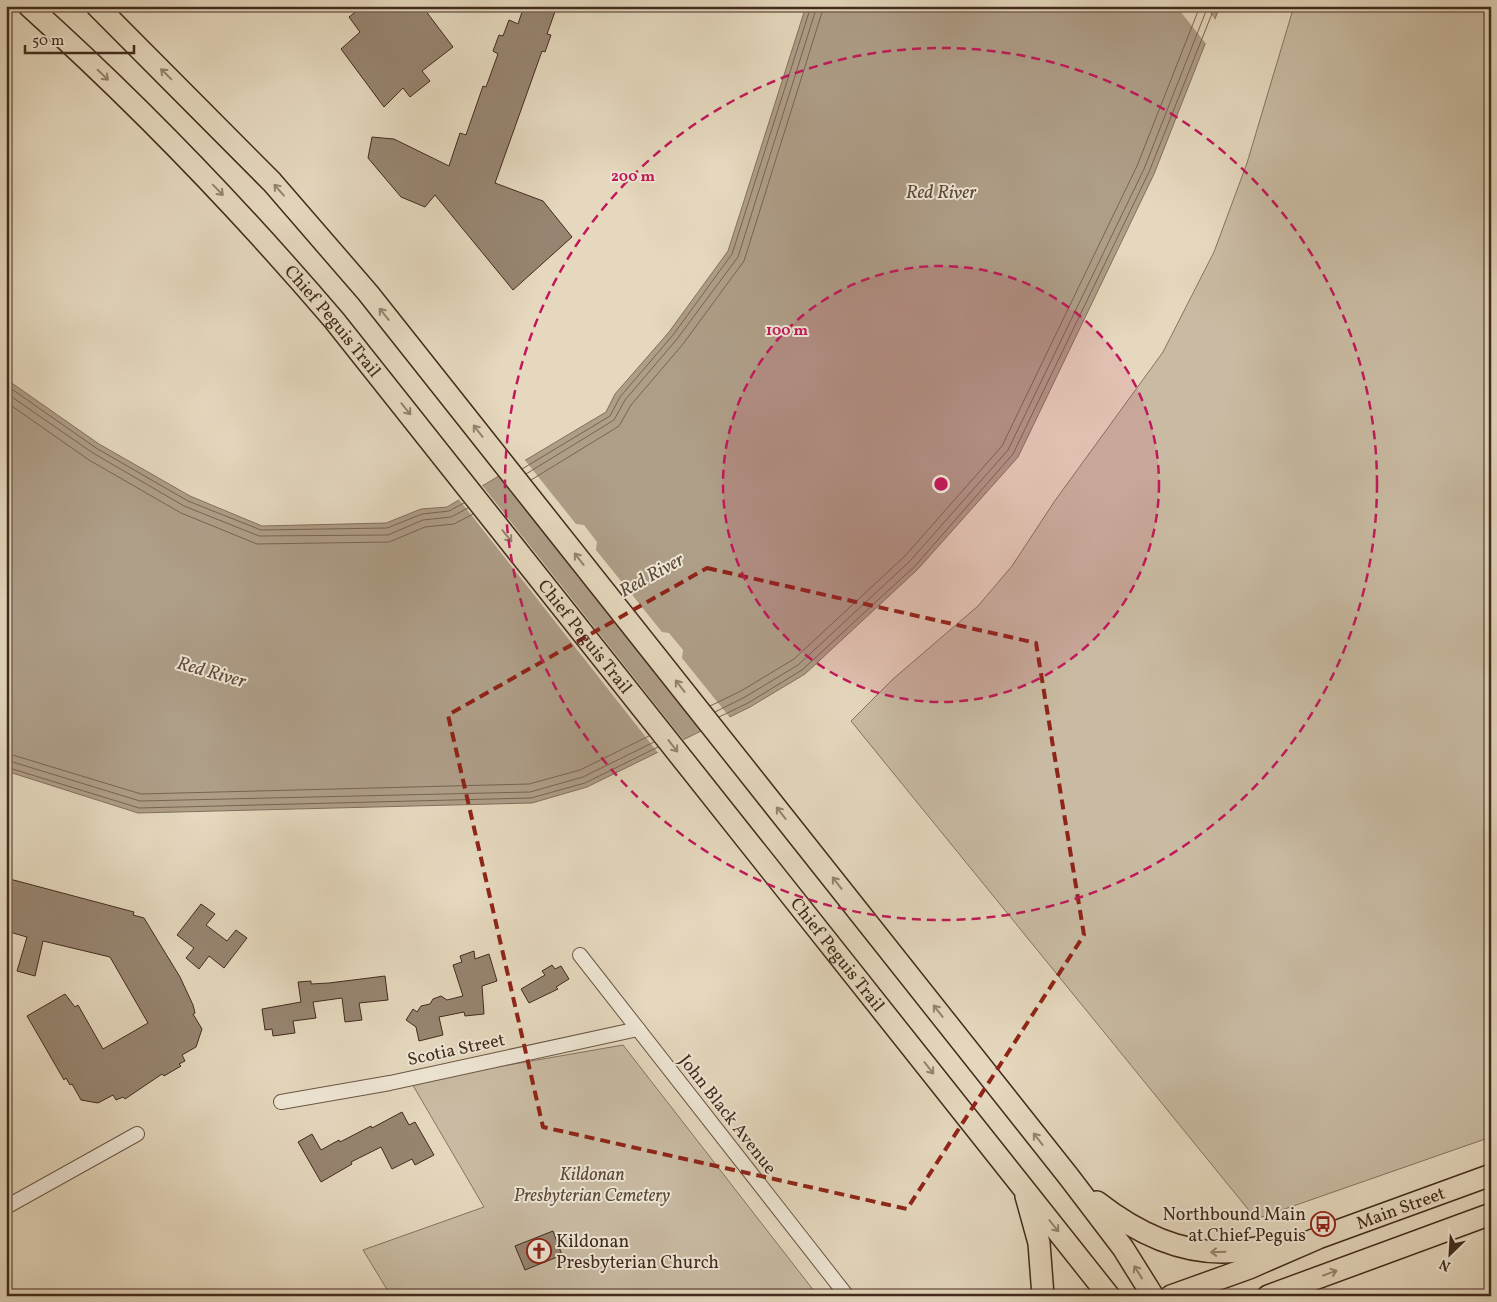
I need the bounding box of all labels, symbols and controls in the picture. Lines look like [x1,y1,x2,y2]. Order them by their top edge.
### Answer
scale bar [25,22,134,54]
text: 50 m [32,31,64,52]
one-way arrow [160,68,172,80]
one-way arrow [97,69,109,81]
text: 200 m [611,167,655,188]
water label: Red River [906,180,977,206]
one-way arrow [212,183,224,196]
one-way arrow [273,184,285,197]
street label: Chief Peguis Trail [278,260,386,383]
one-way arrow [379,308,390,321]
text: 100 m [766,321,809,342]
one-way arrow [401,402,412,415]
one-way arrow [472,425,483,438]
centre of rings [932,475,950,493]
one-way arrow [502,529,513,542]
water label: Red River [615,547,690,604]
one-way arrow [573,552,584,565]
street label: Chief Peguis Trail [531,575,637,700]
water label: Red River [174,651,250,695]
one-way arrow [675,679,685,693]
one-way arrow [668,739,679,752]
one-way arrow [776,806,786,820]
one-way arrow [831,877,842,890]
street label: Chief Peguis Trail [783,893,890,1018]
one-way arrow [932,1005,943,1018]
street label: Scotia Street [405,1028,507,1073]
street label: John Black Avenue [672,1050,782,1180]
one-way arrow [923,1061,934,1074]
one-way arrow [1033,1132,1044,1145]
park label: Kildonan Presbyterian Cemetery [514,1163,670,1209]
street label: Main Street [1353,1182,1449,1237]
place label: Northbound Main at Chief Peguis [1163,1203,1306,1249]
bus stop icon: Northbound Main at Chief Peguis [1310,1211,1336,1237]
one-way arrow [1049,1219,1060,1232]
place label: Kildonan Presbyterian Church [556,1230,719,1276]
north arrow [1424,1230,1474,1280]
church icon: Kildonan Presbyterian Church [526,1238,552,1264]
one-way arrow [1211,1247,1227,1257]
text: N [1437,1254,1454,1275]
one-way arrow [1133,1265,1144,1279]
one-way arrow [1322,1268,1338,1277]

